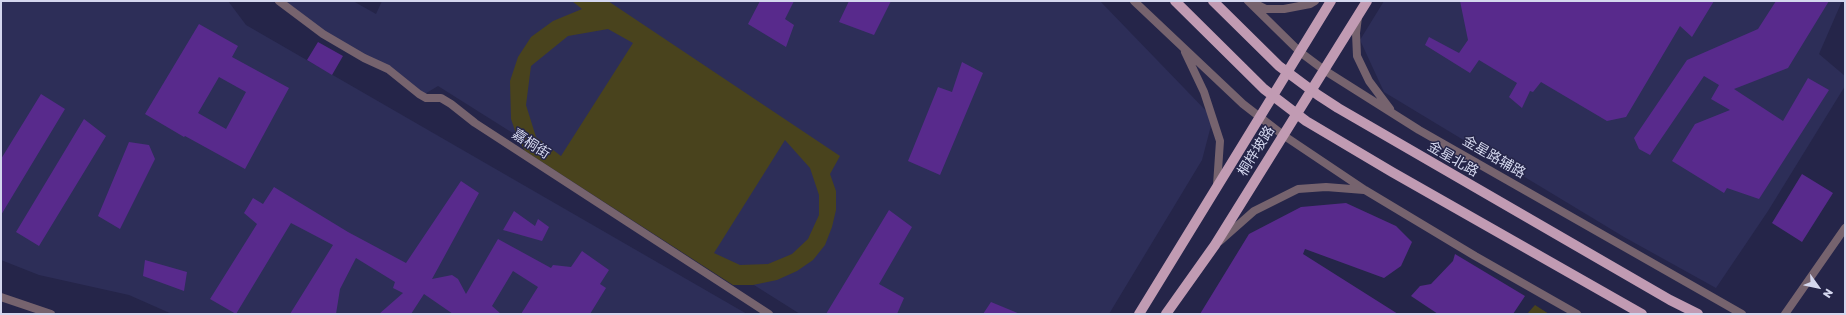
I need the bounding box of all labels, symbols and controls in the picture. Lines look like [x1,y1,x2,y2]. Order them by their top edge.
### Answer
street label: 桐梓坡路 [1234,123,1278,179]
street label: 嘉桐街 [509,126,553,162]
street label: 金星路辅路 [1459,132,1529,182]
street label: 金星北路 [1425,138,1481,180]
north arrow [1798,267,1838,307]
text: N [1821,287,1836,301]

